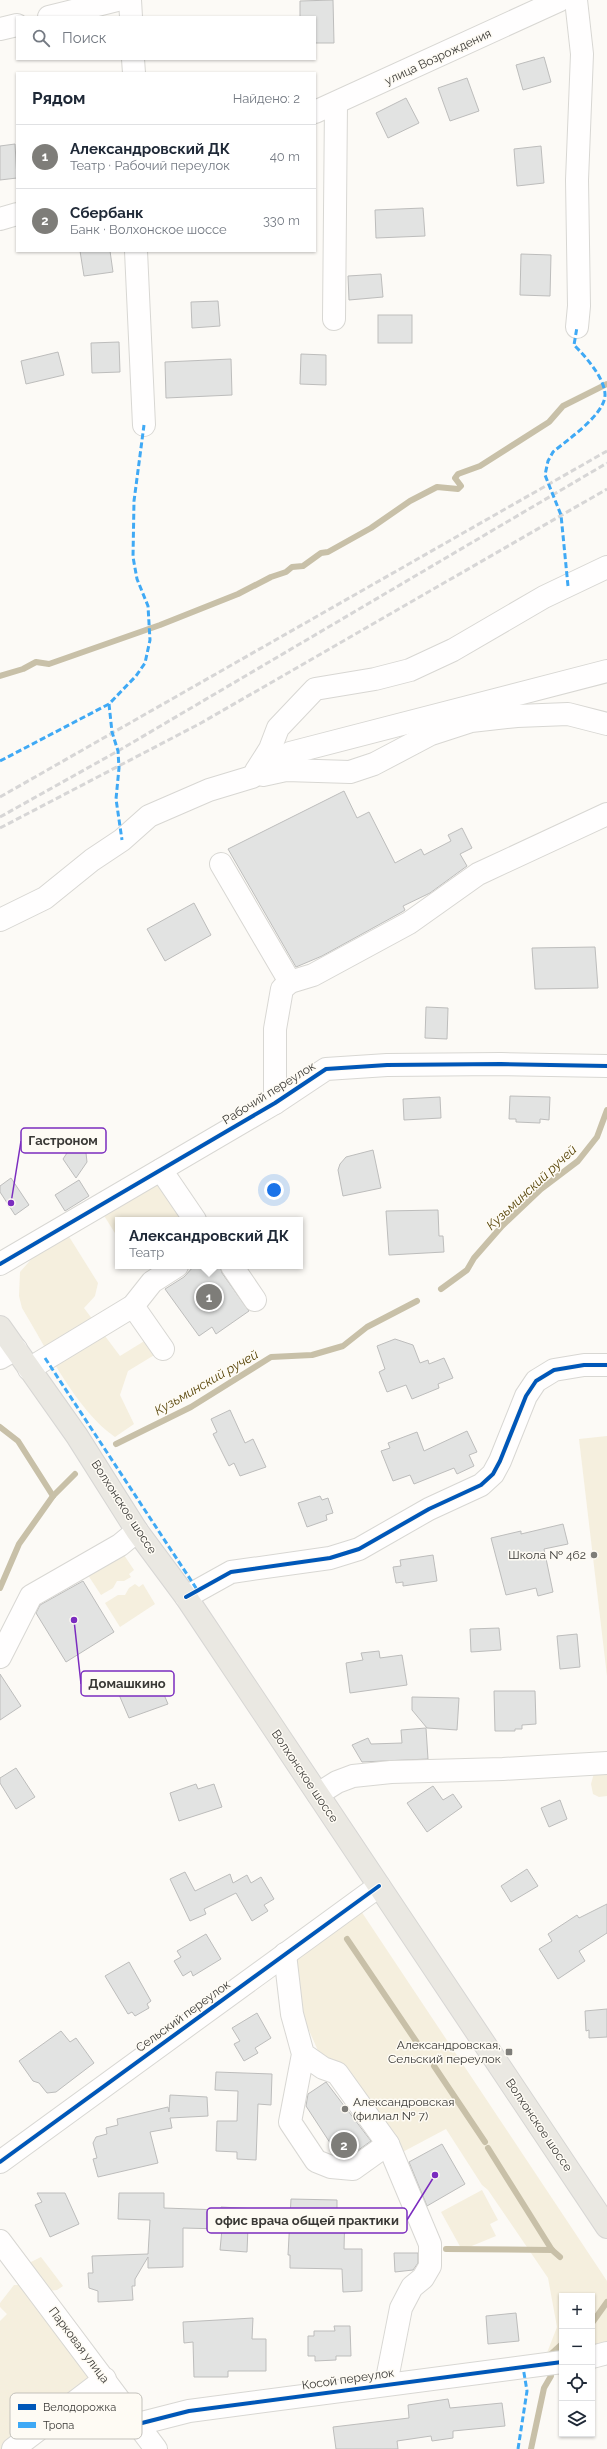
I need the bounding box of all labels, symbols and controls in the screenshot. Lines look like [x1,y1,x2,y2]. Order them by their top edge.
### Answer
search box [16,16,316,60]
street label: улица Возрождения [382,26,494,88]
icon: search [30,27,52,49]
text: Поиск [62,29,107,47]
text: Рядом [32,88,85,108]
text: Найдено: 2 [233,91,300,106]
text: Александровский ДК [70,140,230,158]
text: 1 [42,149,48,164]
text: 40 m [270,149,300,164]
text: Театр · Рабочий переулок [70,158,230,173]
text: Сбербанк [70,204,144,222]
text: 2 [41,213,49,228]
text: 330 m [263,213,300,228]
text: Банк · Волхонское шоссе [70,222,227,237]
street label: Рабочий переулок [220,1059,318,1127]
callout: Гастроном [21,1128,106,1153]
text: Гастроном [28,1133,98,1148]
water label: Кузьминский ручей [483,1142,579,1233]
your location [264,1180,284,1200]
popup [115,1217,303,1269]
text: Александровский ДК [129,1227,289,1245]
text: Театр [129,1245,164,1260]
pin: 1 [196,1282,222,1312]
water label: Кузьминский ручей [152,1347,261,1418]
street label: Волхонское шоссе [89,1458,159,1556]
place label: Школа № 462 [508,1548,586,1562]
marker: Школа № 462 [589,1550,599,1560]
callout: Домашкино [81,1671,174,1696]
text: Домашкино [88,1676,166,1691]
street label: Волхонское шоссе [269,1727,341,1825]
street label: Сельский переулок [133,1977,233,2055]
place label: Александровская, Сельский переулок [388,2038,501,2066]
marker: Александровская, Сельский переулок [504,2047,514,2057]
street label: Волхонское шоссе [503,2076,575,2174]
place label: Александровская (филиал № 7) [353,2095,455,2123]
marker: Александровская (филиал № 7) [340,2104,350,2114]
pin: 2 [331,2130,357,2160]
callout: офис врача общей практики [207,2208,407,2233]
text: офис врача общей практики [215,2213,399,2228]
map controls [559,2293,595,2437]
button: + [559,2293,595,2329]
street label: Парковая улица [46,2304,112,2386]
button: − [559,2329,595,2365]
button: locate [559,2365,595,2401]
street label: Косой переулок [301,2366,395,2392]
legend [10,2393,142,2439]
text: Велодорожка [43,2401,116,2414]
button: layers [559,2401,595,2437]
text: Тропа [43,2419,74,2432]

